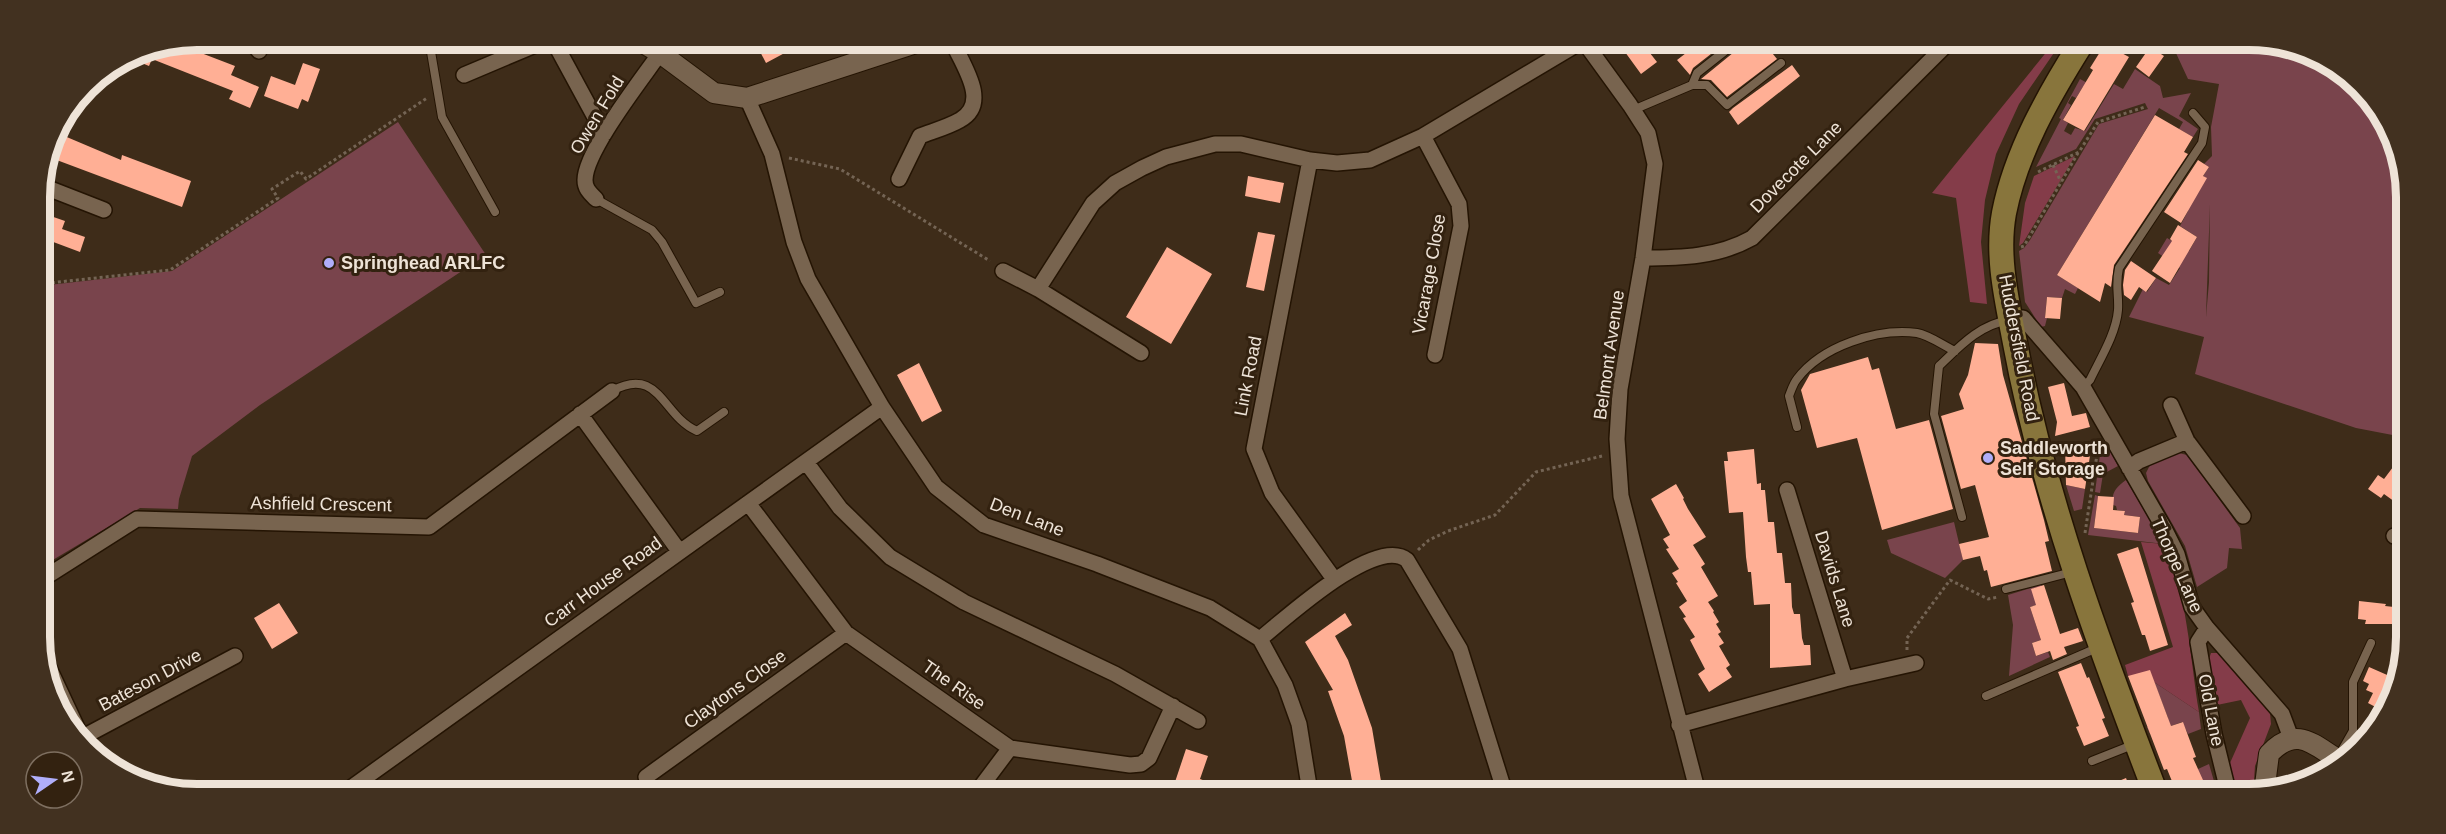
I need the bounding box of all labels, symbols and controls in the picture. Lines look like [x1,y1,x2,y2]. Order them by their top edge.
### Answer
street label: Owen Fold [566,73,628,157]
street label: Dovecote Lane [1746,117,1846,217]
street label: Vicarage Close [1409,212,1449,336]
place label: Springhead ARLFC [341,253,505,273]
marker: Springhead ARLFC [322,256,336,270]
street label: Huddersfield Road [1995,273,2043,423]
street label: Belmont Avenue [1590,289,1628,421]
street label: Link Road [1230,334,1266,418]
place label: Saddleworth Self Storage [2000,438,2108,479]
marker: Saddleworth Self Storage [1981,451,1995,465]
street label: Ashfield Crescent [250,493,392,515]
street label: Den Lane [987,494,1067,540]
street label: Thorpe Lane [2147,514,2207,616]
street label: Davids Lane [1811,528,1859,630]
street label: Carr House Road [540,533,666,631]
street label: Bateson Drive [95,645,205,715]
street label: Claytons Close [680,645,790,733]
street label: The Rise [919,656,989,714]
street label: Old Lane [2194,672,2228,748]
north arrow [24,750,84,810]
text: N [58,769,78,784]

